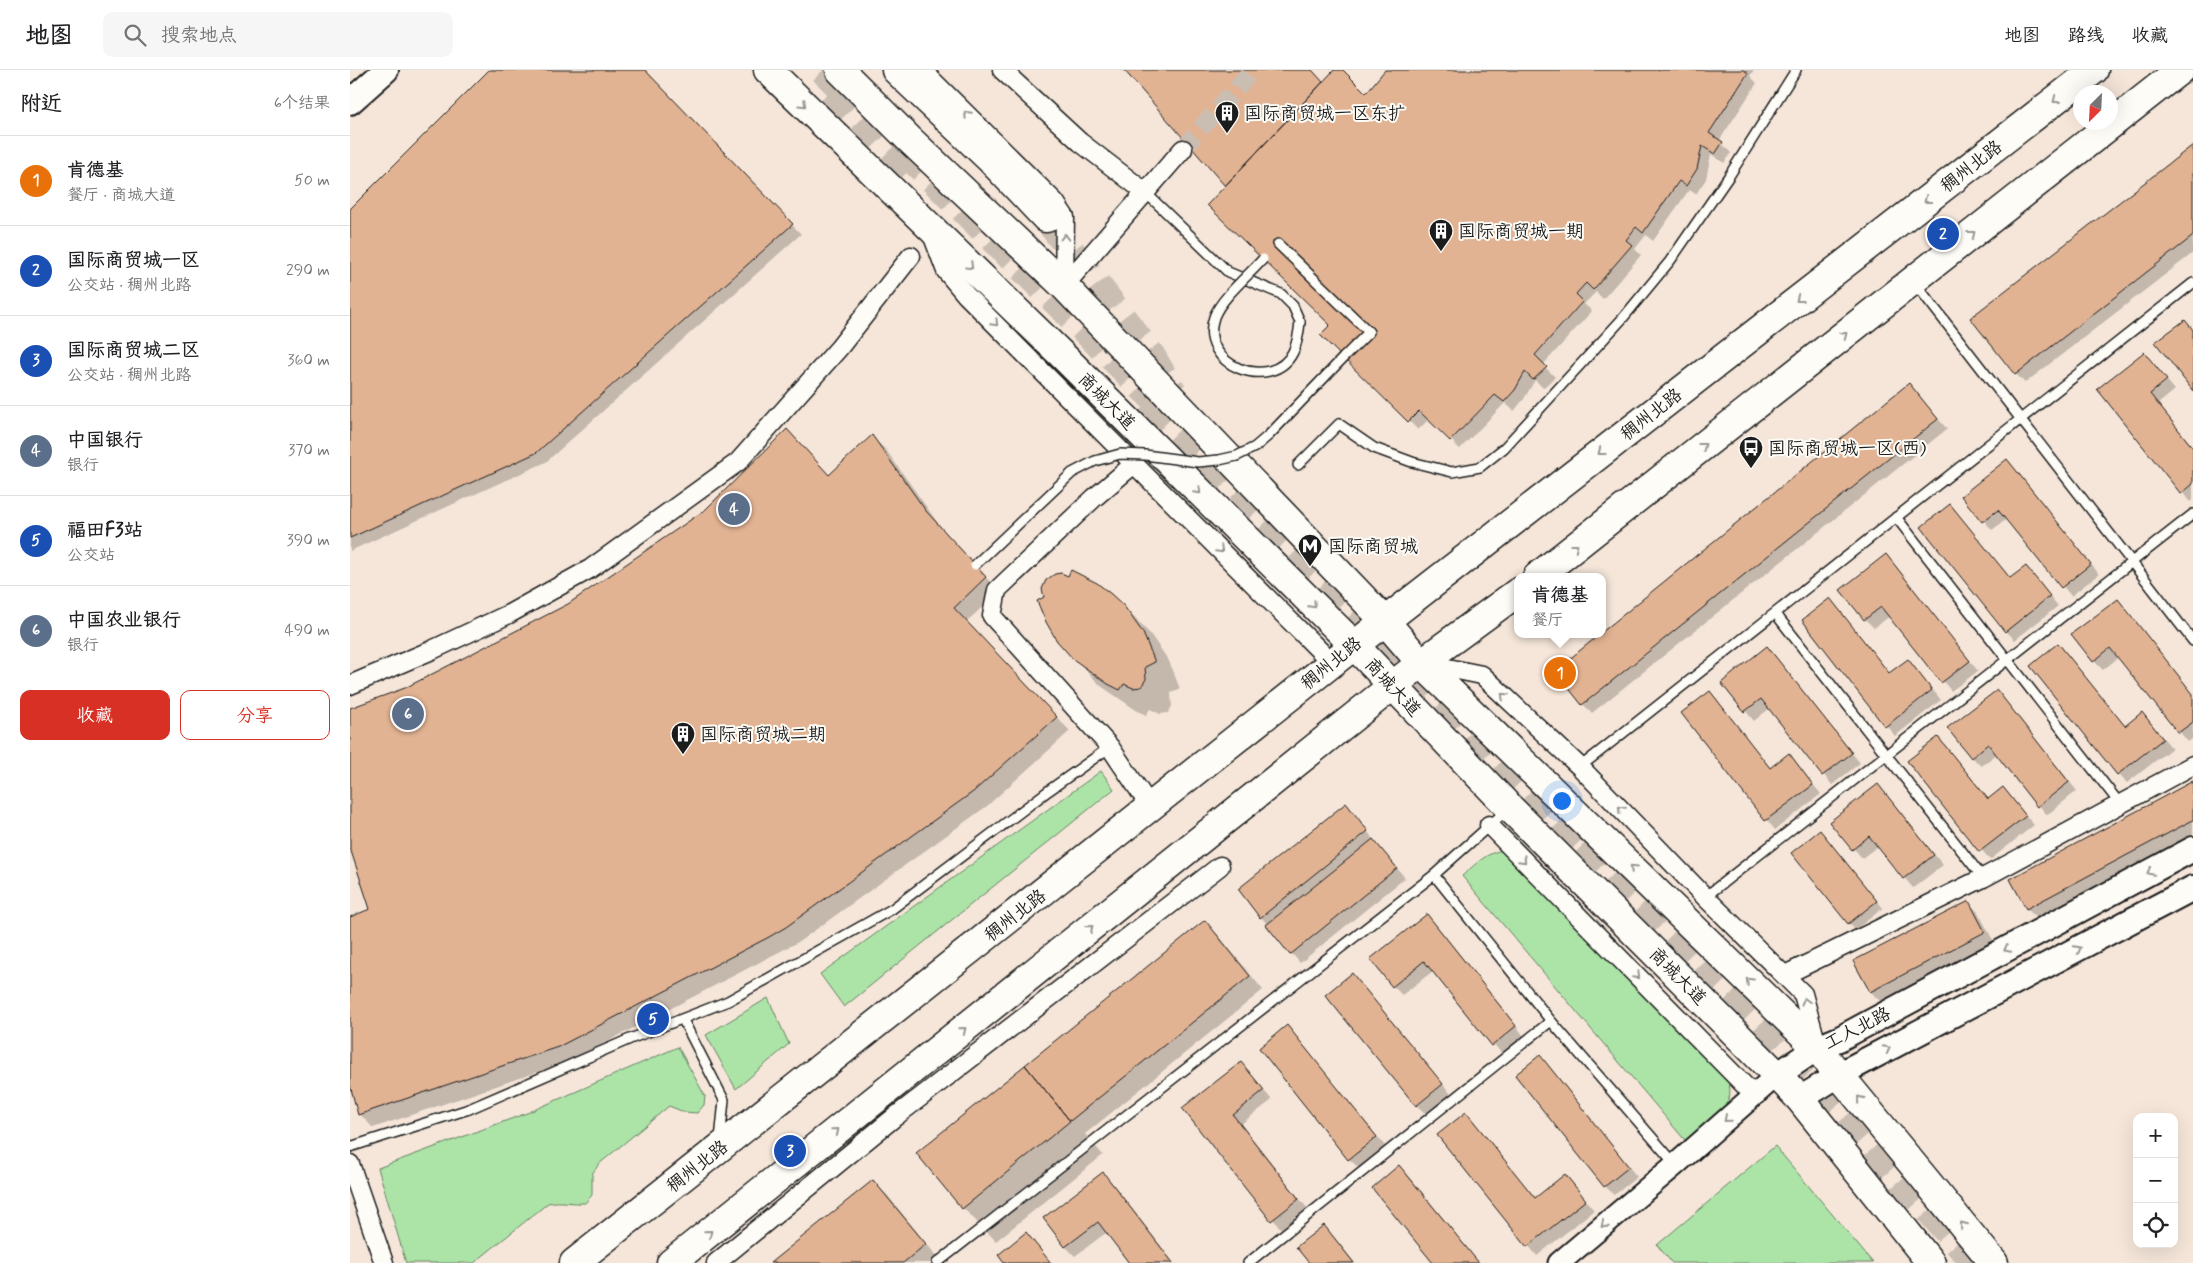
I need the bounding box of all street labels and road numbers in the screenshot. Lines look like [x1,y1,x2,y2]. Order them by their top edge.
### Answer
street label: 稠州北路 [1936,135,2007,198]
street label: 商城大道 [1072,368,1140,436]
street label: 稠州北路 [1616,383,1687,446]
street label: 稠州北路 [1296,632,1367,696]
street label: 商城大道 [1359,653,1426,722]
street label: 稠州北路 [980,884,1051,947]
street label: 商城大道 [1643,943,1711,1011]
street label: 工人北路 [1820,1002,1895,1056]
street label: 稠州北路 [662,1135,733,1198]

